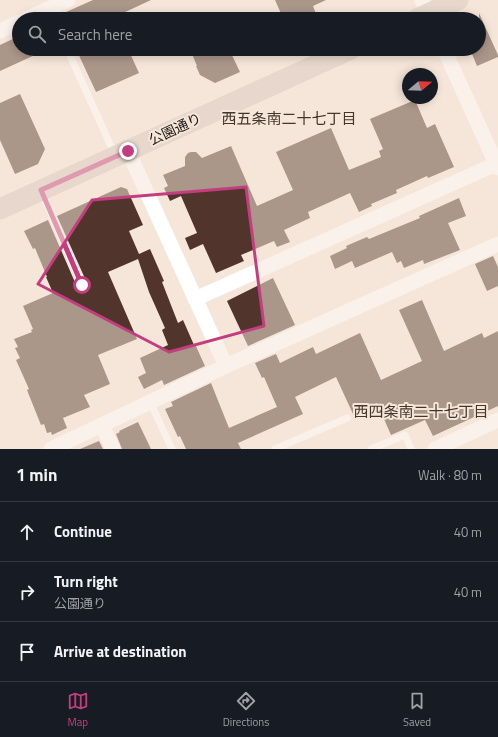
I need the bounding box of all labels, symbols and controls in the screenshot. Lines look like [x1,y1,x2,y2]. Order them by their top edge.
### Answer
search box [12,12,486,56]
icon: search [26,23,48,45]
text: Search here [58,23,132,46]
north arrow [402,68,438,104]
street label: 公園通り [145,107,205,150]
district label: 西五条南二十七丁目 [221,107,357,130]
route end [119,142,137,160]
route start [73,276,91,294]
district label: 西四条南二十七丁目 [353,400,489,423]
text: 1 min [16,462,57,488]
text: Walk · 80 m [418,465,482,485]
text: Continue [54,520,112,543]
icon: ahead [16,521,38,543]
text: 40 m [454,522,482,542]
text: Turn right [54,570,118,593]
icon: right [16,581,38,603]
text: 40 m [454,582,482,602]
text: 公園通り [54,593,106,613]
text: Arrive at destination [54,640,187,663]
icon: arrive [16,641,38,663]
tab: Map [67,690,89,730]
tab: Directions [223,690,269,730]
tab: Saved [403,690,431,730]

